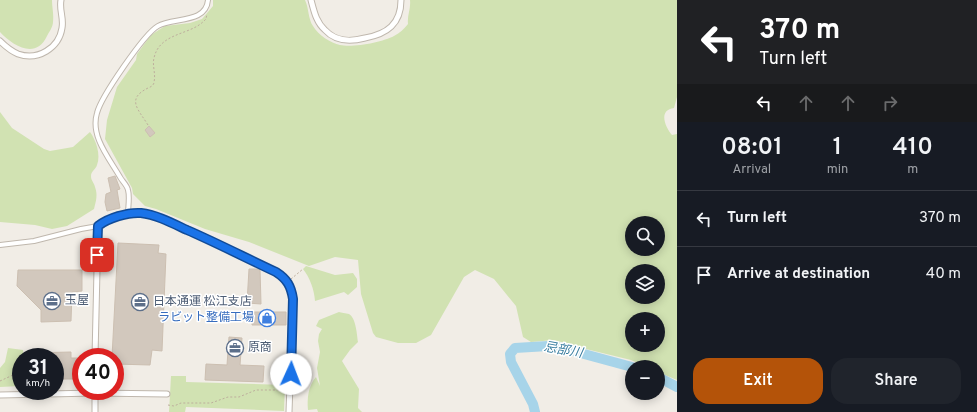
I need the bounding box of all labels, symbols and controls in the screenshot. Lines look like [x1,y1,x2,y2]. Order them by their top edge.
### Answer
text: 370 m [759,13,840,49]
icon: left [693,16,745,68]
text: Turn left [759,48,827,71]
icon: left [753,92,775,114]
icon: ahead [795,92,817,114]
icon: ahead [837,92,859,114]
icon: right [879,92,901,114]
text: 08:01 [721,133,783,163]
text: 1 [833,133,842,163]
text: 410 [893,133,933,163]
text: Arrival [732,162,771,178]
text: min [827,162,848,178]
text: m [907,162,918,178]
icon: left [693,208,715,230]
text: Turn left [727,209,787,228]
text: 370 m [919,209,961,228]
map controls [625,216,665,400]
button: search [625,216,665,256]
pin [80,238,114,272]
icon: arrive [86,244,108,266]
button: layers [625,264,665,304]
icon: arrive [693,264,715,286]
text: Arrive at destination [727,265,870,284]
text: 40 m [926,265,961,284]
office icon: 玉屋 [42,291,62,311]
office icon: 日本通運 松江支店 [130,292,150,312]
place label: 玉屋 [65,293,89,309]
place label: 日本通運 松江支店 [153,294,252,310]
shop icon: ラビット整備工場 [257,308,277,328]
place label: ラビット整備工場 [158,310,254,326]
button: + [625,312,665,352]
office icon: 原商 [225,338,245,358]
place label: 原商 [248,340,272,356]
water label: 忌部川 [542,340,586,363]
speed limit sign: 40 [72,348,124,400]
position arrow [270,353,312,395]
text: 31 [28,356,48,382]
button: Exit [693,358,823,404]
button: Share [831,358,961,404]
button: − [625,360,665,400]
text: km/h [26,377,50,390]

